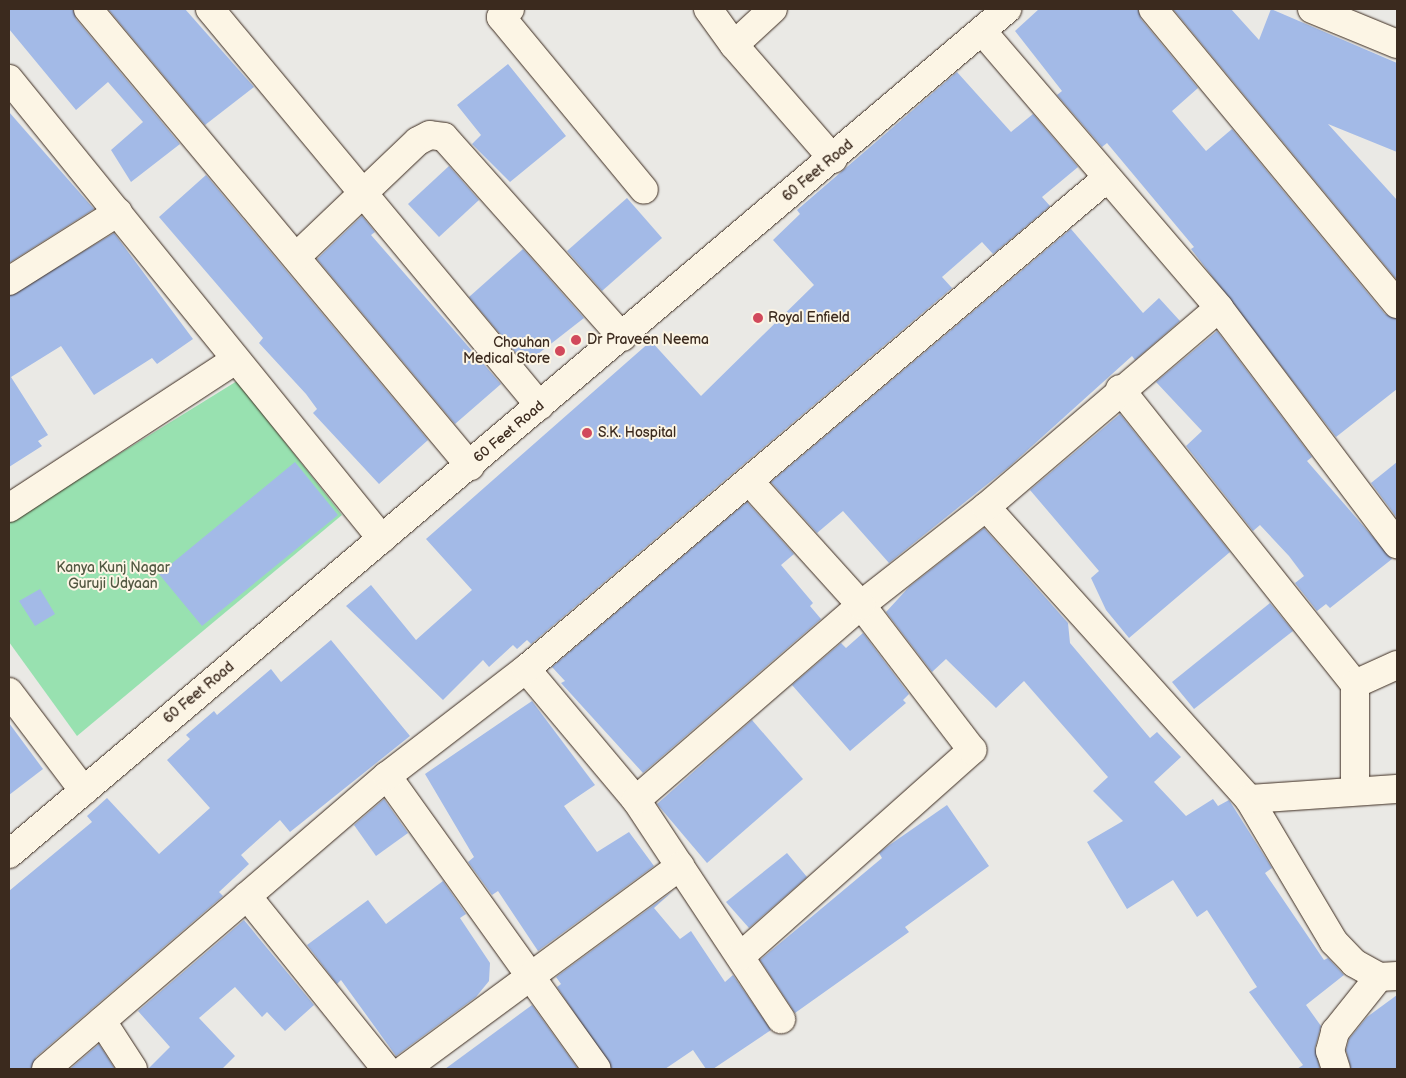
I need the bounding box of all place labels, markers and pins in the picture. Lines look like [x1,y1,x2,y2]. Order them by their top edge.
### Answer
place label: Royal Enfield [768,310,850,326]
marker: Royal Enfield [752,312,764,324]
place label: Dr Praveen Neema [587,332,709,348]
marker: Dr Praveen Neema [569,333,583,347]
place label: Chouhan Medical Store [463,335,550,368]
marker: Chouhan Medical Store [554,345,566,357]
place label: S.K. Hospital [598,425,676,441]
marker: S.K. Hospital [580,426,594,440]

